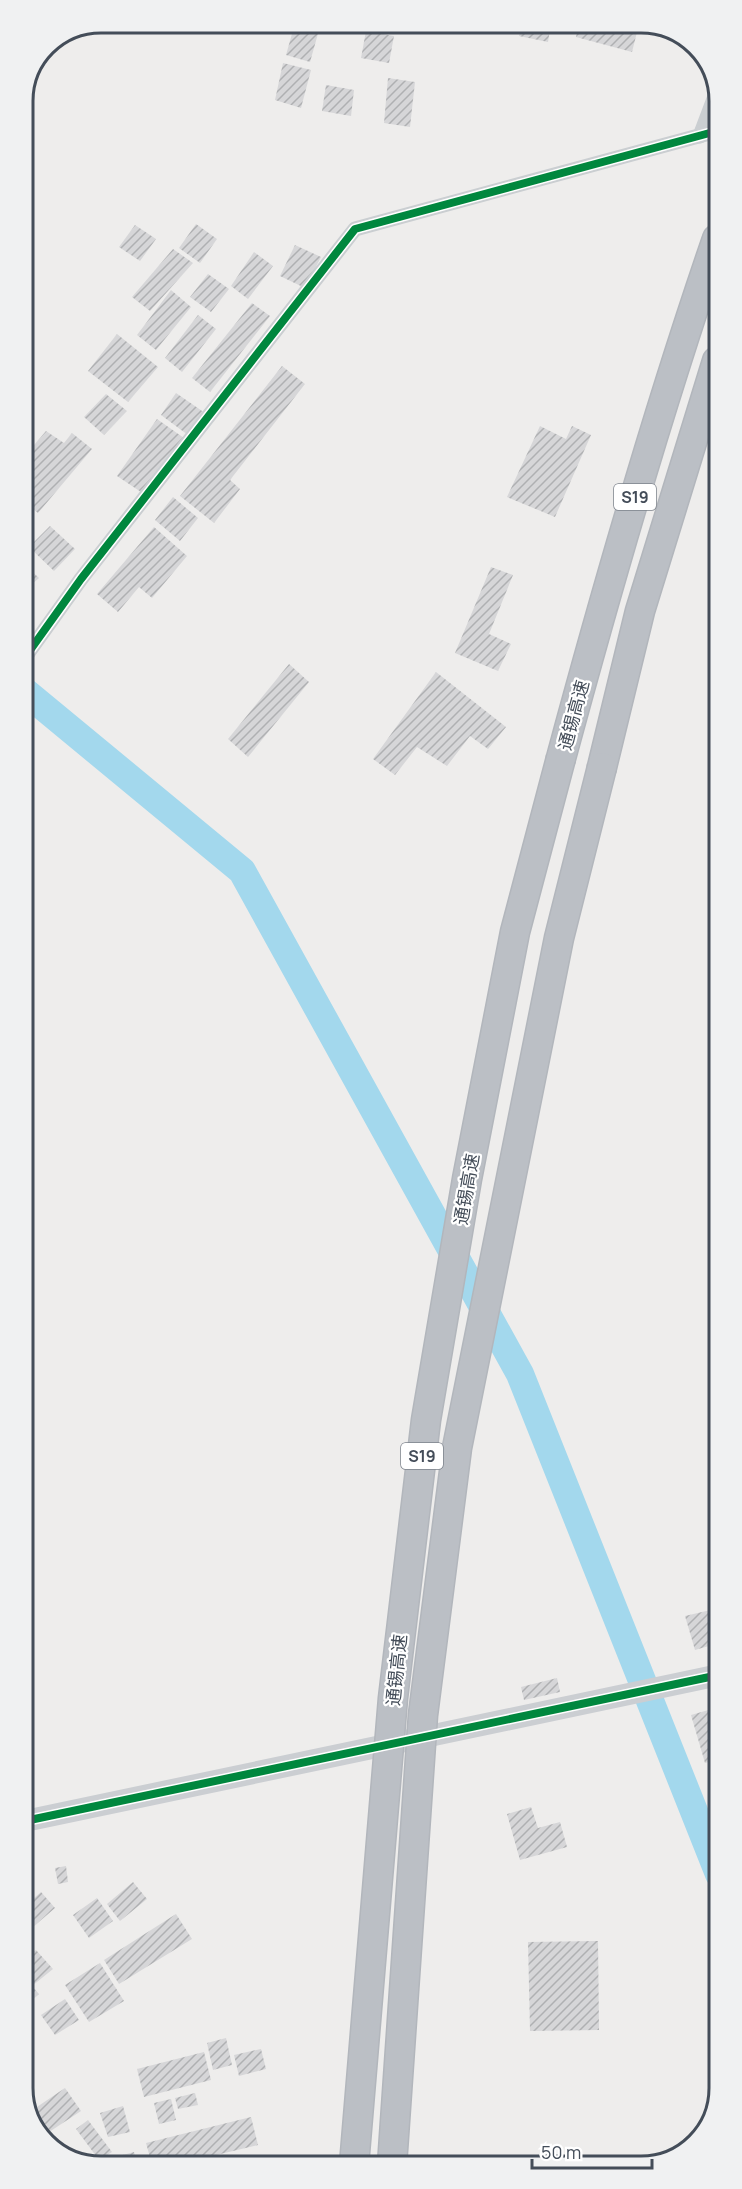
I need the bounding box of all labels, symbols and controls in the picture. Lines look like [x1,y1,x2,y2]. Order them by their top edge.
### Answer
road number: S19 [614,484,656,510]
street label: 通锡高速 [552,677,594,753]
street label: 通锡高速 [448,1151,484,1227]
road number: S19 [401,1443,443,1469]
street label: 通锡高速 [380,1633,412,1707]
scale bar [532,2132,652,2170]
text: 50 m [541,2140,581,2164]

